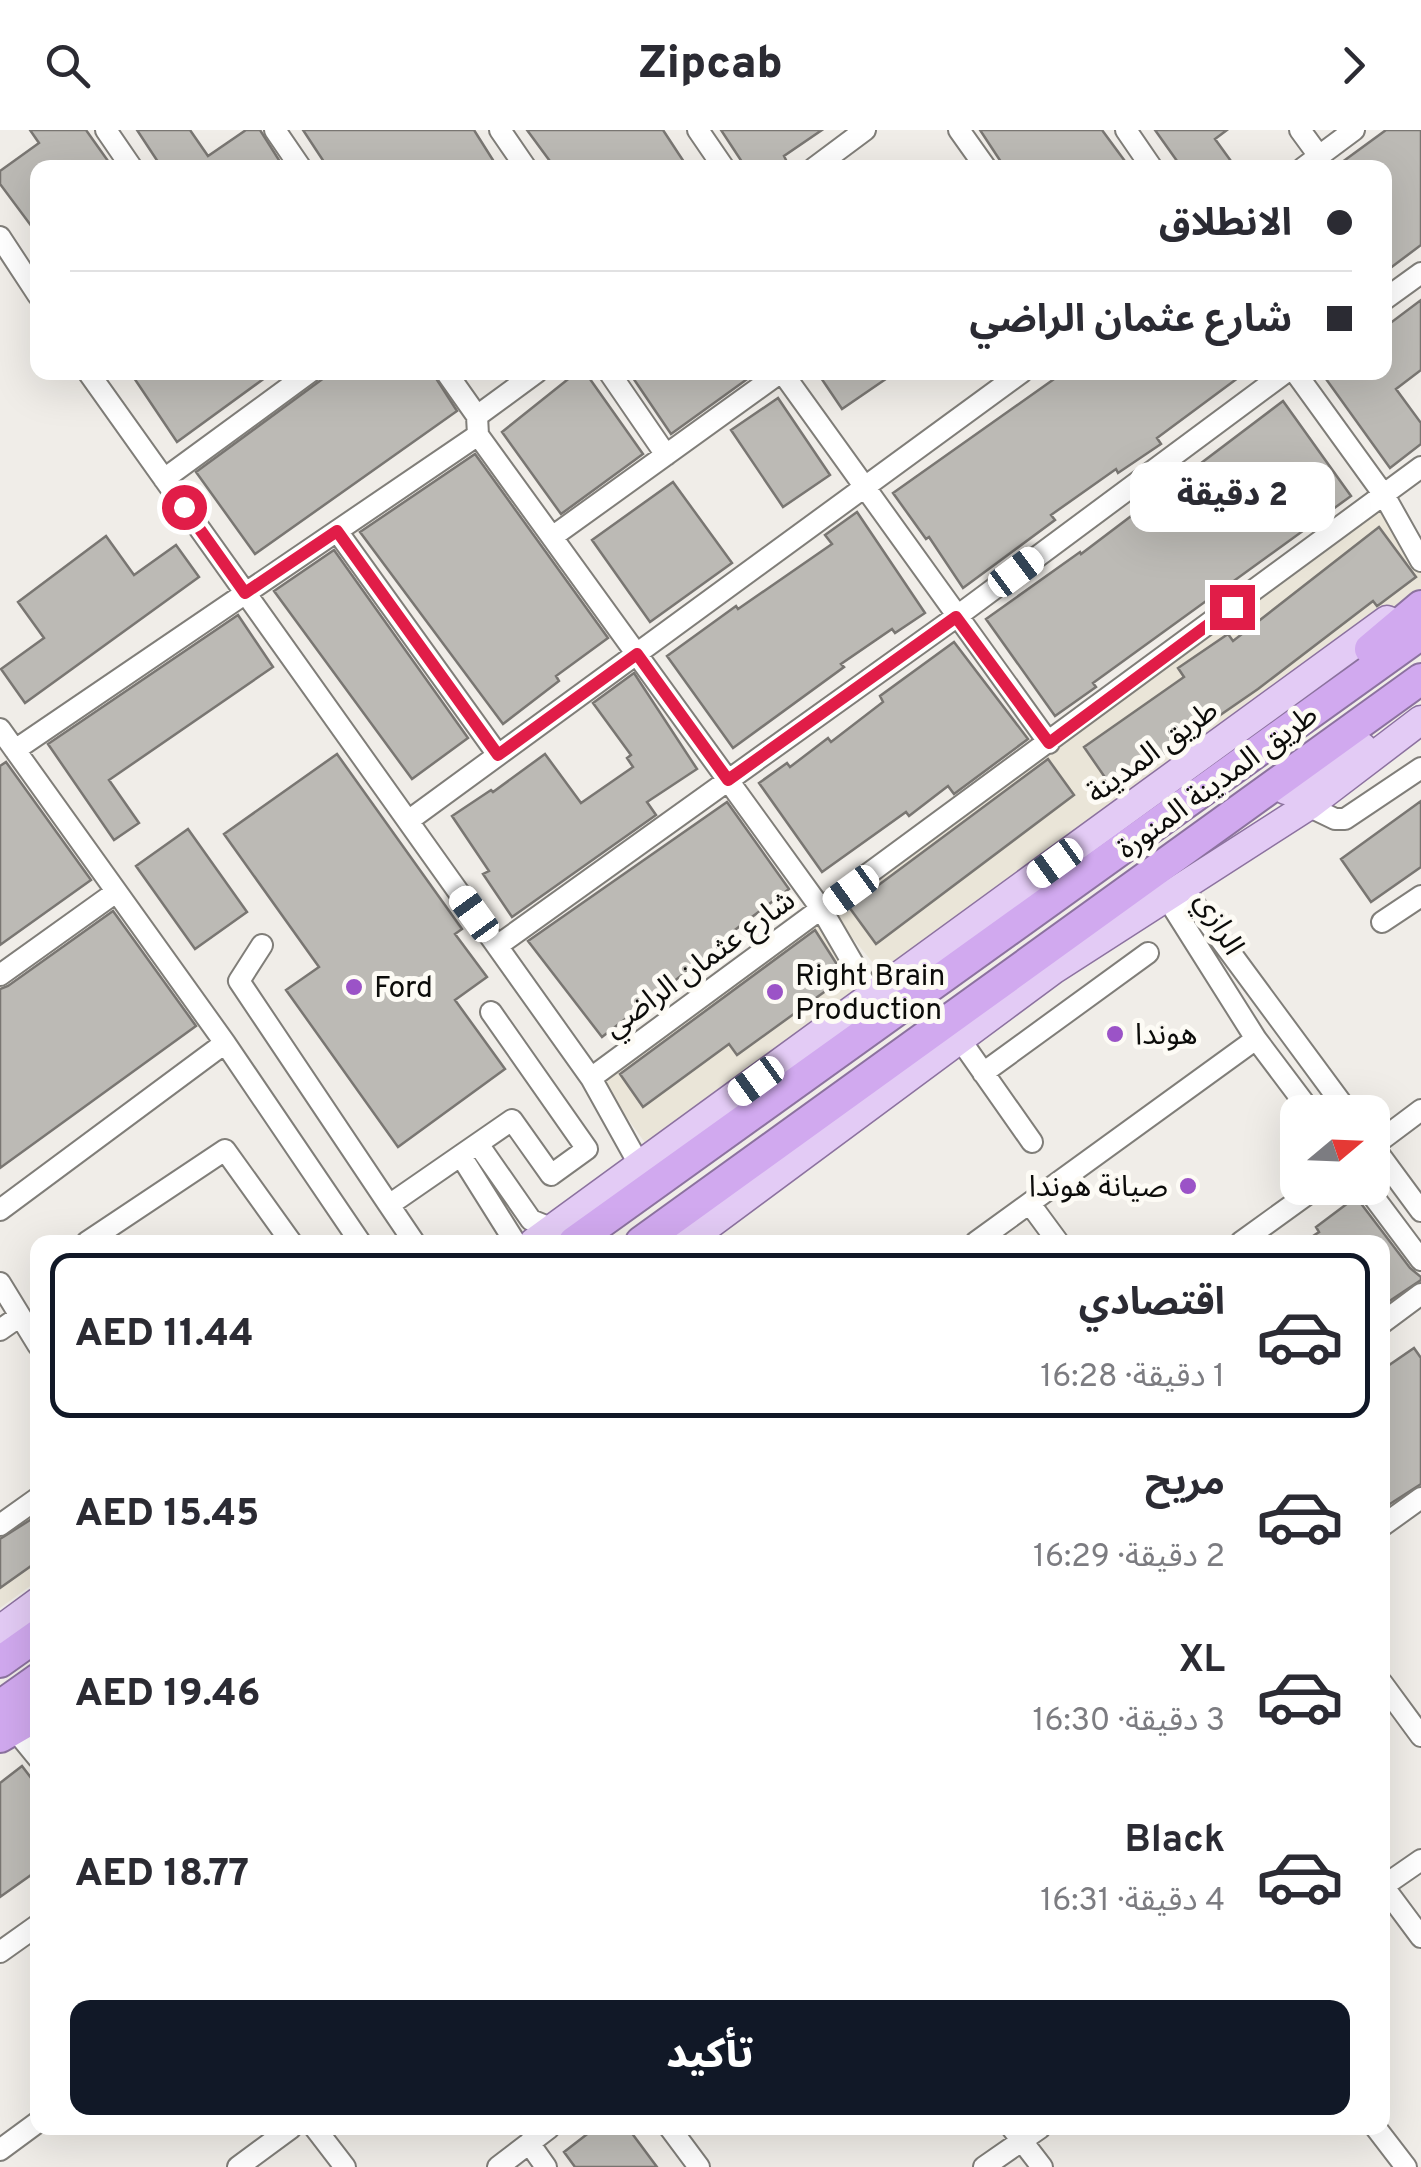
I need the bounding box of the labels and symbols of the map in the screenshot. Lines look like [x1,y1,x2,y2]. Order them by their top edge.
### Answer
callout: 2 دقيقة [1130,462,1334,532]
route start [162,485,207,530]
car [983,542,1049,602]
route end [1210,585,1255,630]
street label: طريق المدينة [1080,693,1226,813]
street label: طريق المدينة المنورة [1111,698,1326,868]
car [1022,833,1088,893]
car [818,860,884,920]
car [444,881,504,947]
street label: شارع عثمان الراضي [597,883,805,1049]
street label: الرازي [1183,886,1251,964]
place label: Right Brain Production [795,959,945,1030]
place label: Ford [374,971,433,1008]
marker: Ford [343,976,365,998]
marker: Right Brain Production [764,981,786,1003]
place label: هوندا [1135,1018,1198,1055]
marker: هوندا [1104,1023,1126,1045]
car [723,1051,789,1111]
north arrow [1280,1095,1390,1205]
place label: صيانة هوندا [1029,1170,1168,1207]
marker: صيانة هوندا [1177,1175,1199,1197]

